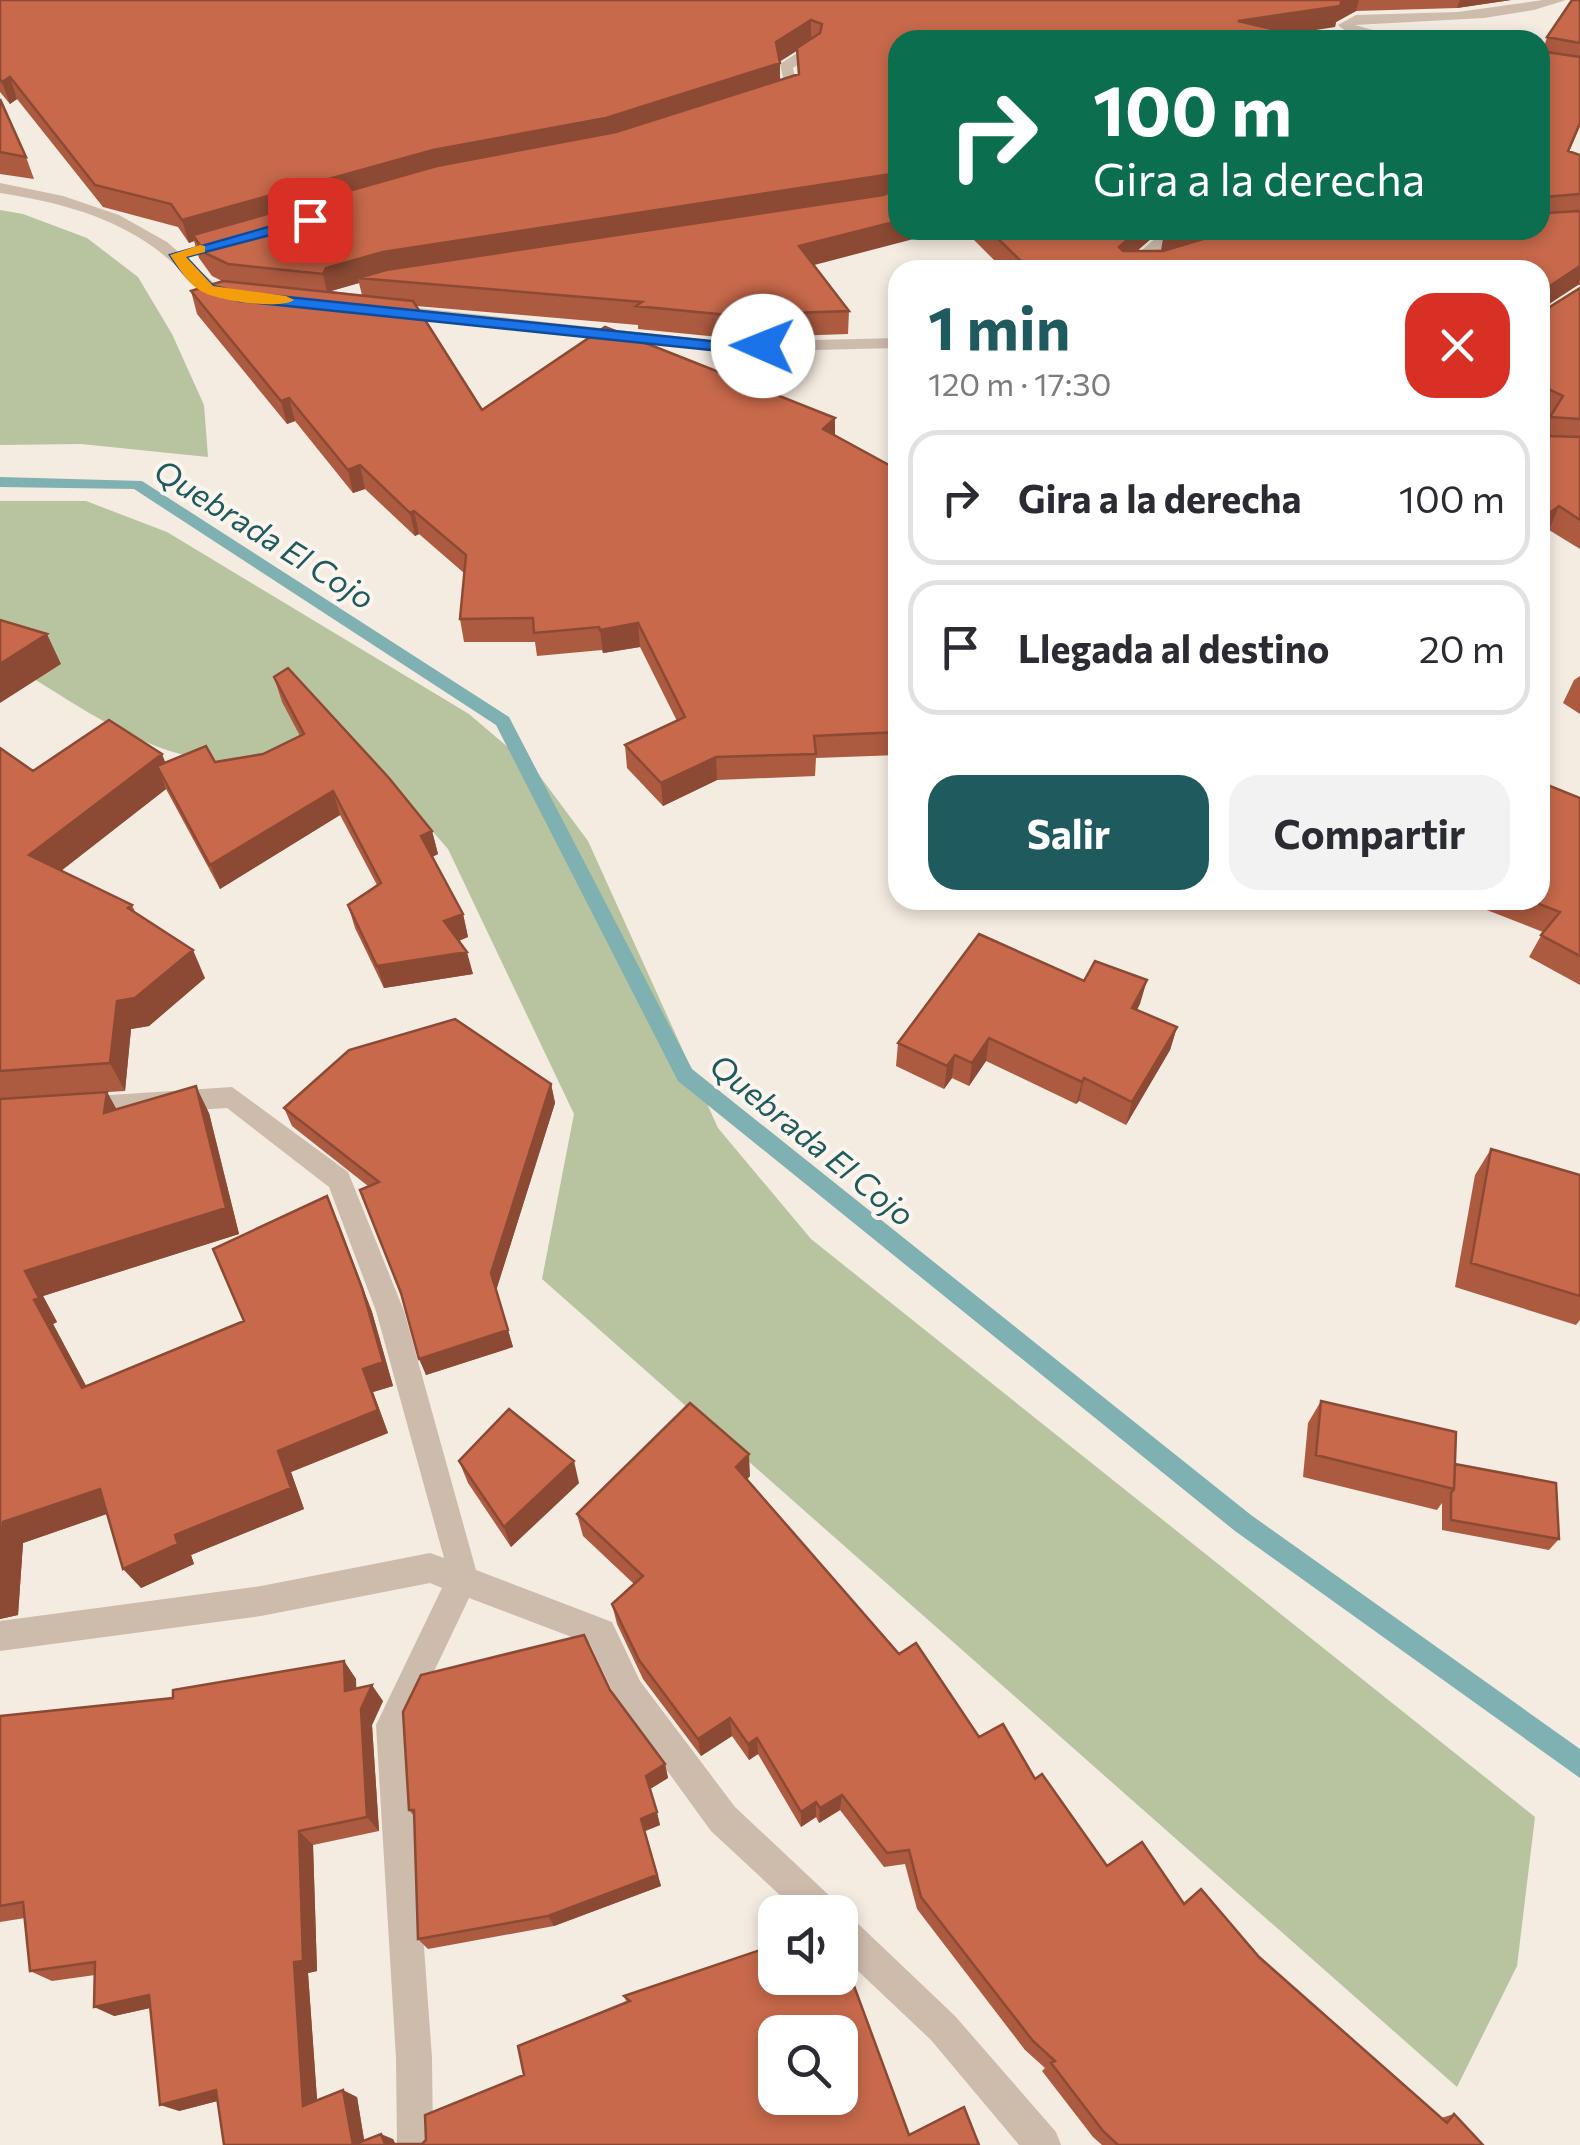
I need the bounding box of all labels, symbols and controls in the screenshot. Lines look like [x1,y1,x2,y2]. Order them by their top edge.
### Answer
text: 100 m [1093,65,1292,150]
icon: right [928,70,1058,200]
text: Gira a la derecha [1093,150,1425,205]
pin [268,178,353,263]
icon: arrive [283,193,338,248]
text: 1 min [928,289,1070,362]
button: close [1405,293,1510,398]
position arrow [711,294,815,398]
text: 120 m · 17:30 [928,363,1111,403]
water label: Quebrada El Cojo [148,449,382,617]
icon: right [933,470,988,525]
text: Gira a la derecha [1018,474,1302,521]
text: 100 m [1399,474,1505,521]
icon: arrive [933,620,988,675]
text: Llegada al destino [1018,624,1329,671]
text: 20 m [1419,624,1505,671]
button: Salir [928,775,1209,890]
button: Compartir [1229,775,1510,890]
water label: Quebrada El Cojo [703,1044,923,1234]
map controls [758,1895,858,2115]
button: sound [758,1895,858,1995]
button: search [758,2015,858,2115]

